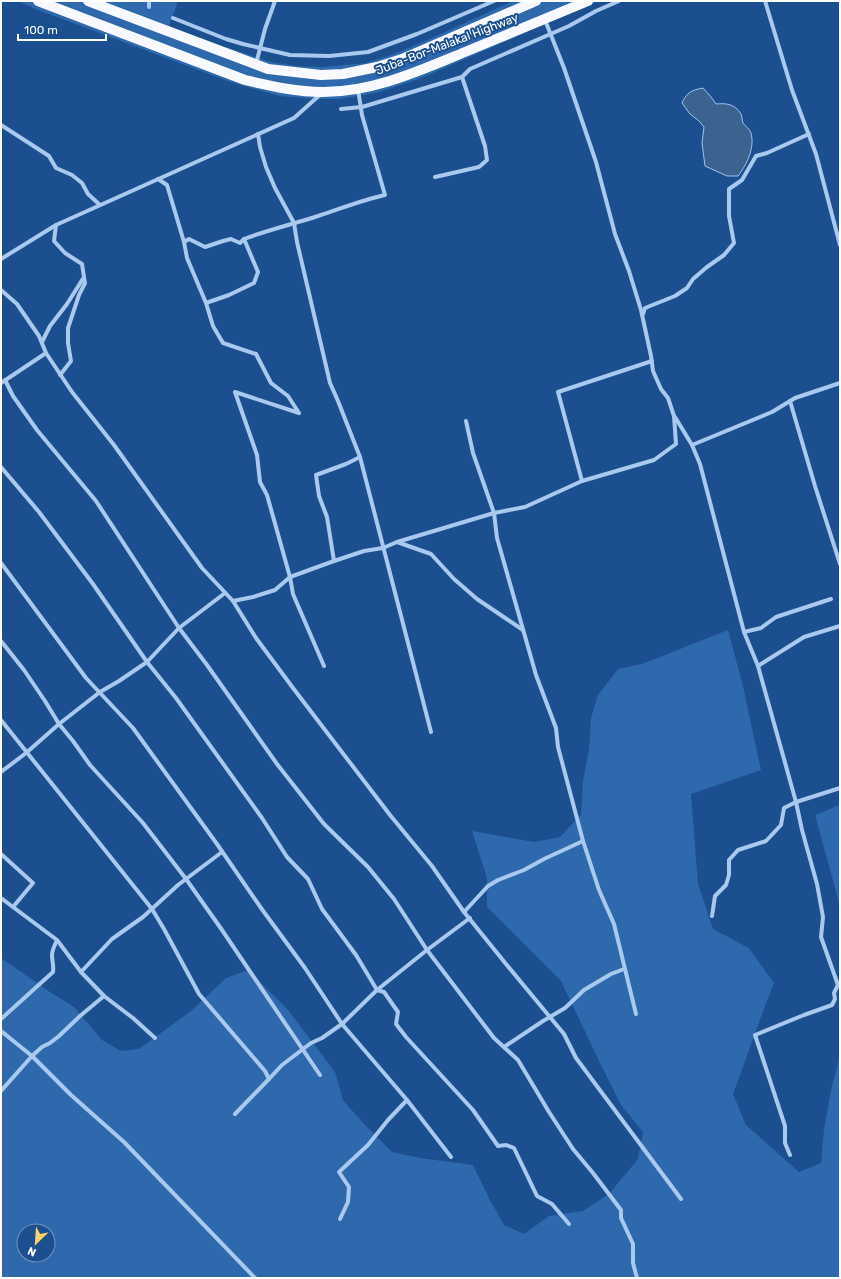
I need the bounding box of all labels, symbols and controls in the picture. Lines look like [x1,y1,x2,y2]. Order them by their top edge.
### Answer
street label: Juba-Bor-Malakal Highway [374,10,521,78]
scale bar [18,16,106,42]
text: 100 m [24,23,58,37]
north arrow [16,1223,56,1263]
text: N [26,1244,38,1259]

